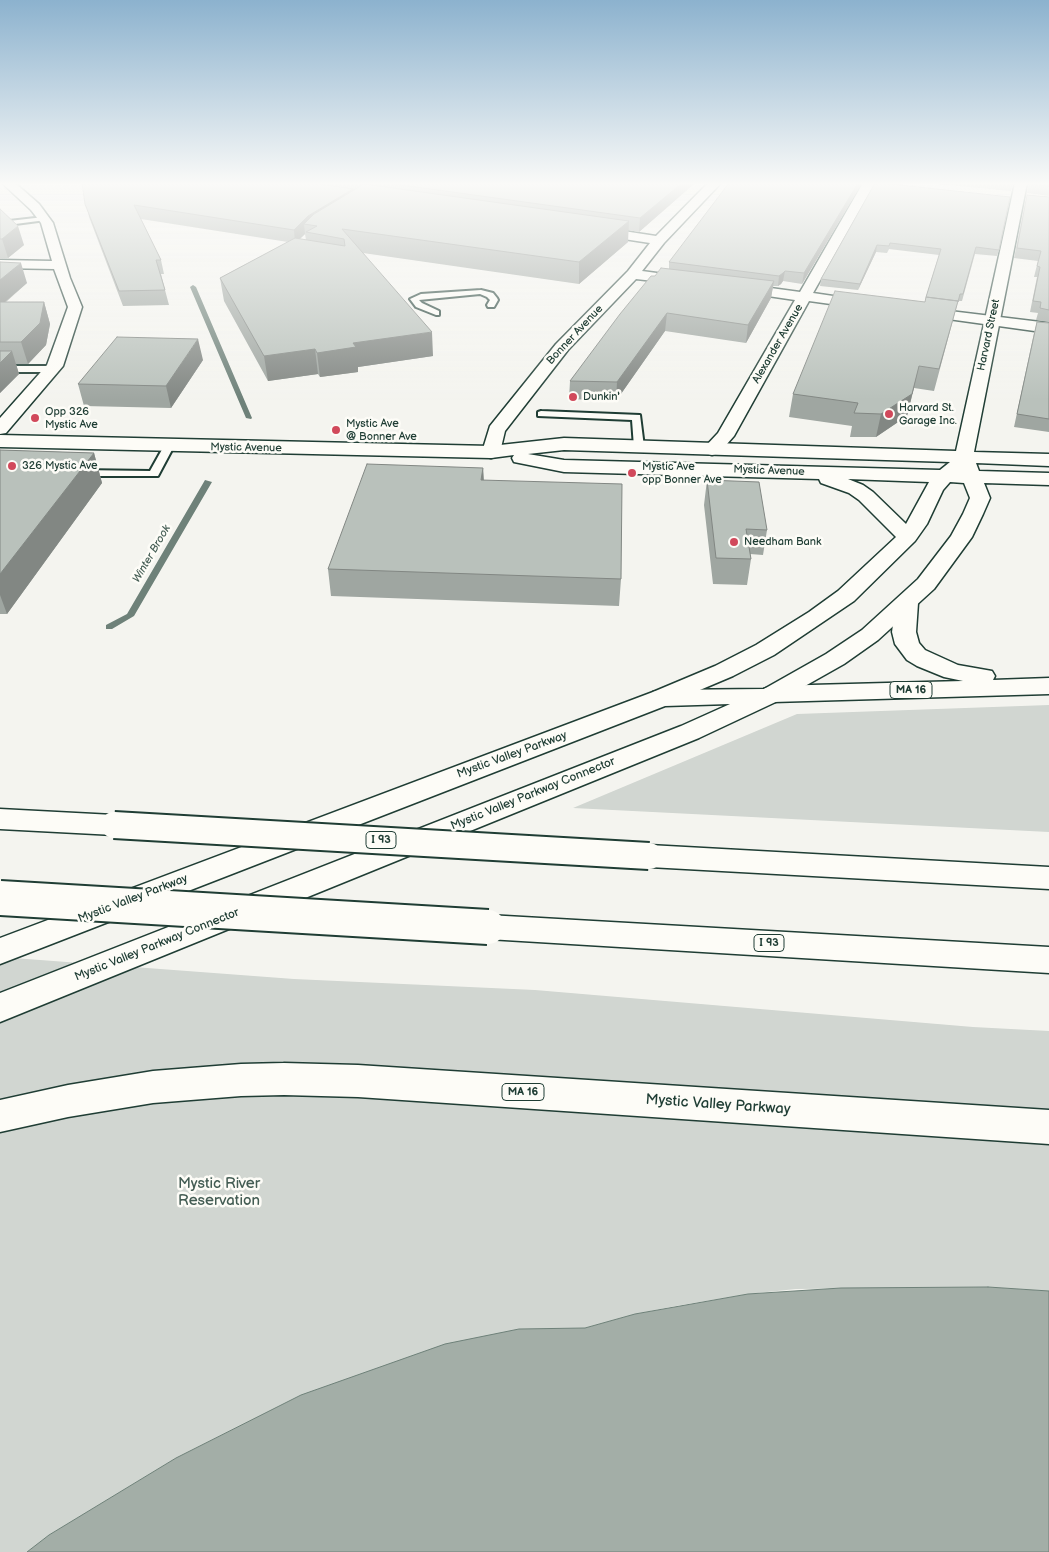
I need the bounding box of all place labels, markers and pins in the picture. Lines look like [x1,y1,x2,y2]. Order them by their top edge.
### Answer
place label: Dunkin' [583,390,620,404]
marker: Dunkin' [567,391,579,403]
place label: Harvard St. Garage Inc. [899,401,957,427]
place label: Opp 326 Mystic Ave [45,405,98,431]
marker: Harvard St. Garage Inc. [883,408,895,420]
marker: Opp 326 Mystic Ave [29,412,41,424]
place label: Mystic Ave @ Bonner Ave [346,417,417,443]
marker: Mystic Ave @ Bonner Ave [330,424,342,436]
place label: 326 Mystic Ave [22,459,98,473]
marker: 326 Mystic Ave [6,460,18,472]
place label: Mystic Ave opp Bonner Ave [642,460,722,486]
marker: Mystic Ave opp Bonner Ave [626,467,638,479]
place label: Needham Bank [744,535,821,549]
marker: Needham Bank [728,536,740,548]

